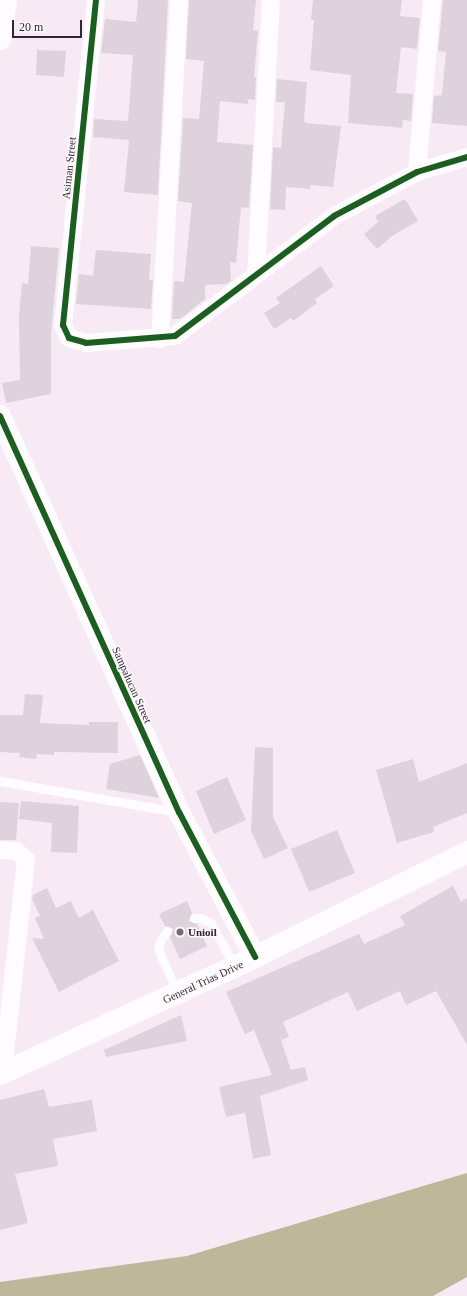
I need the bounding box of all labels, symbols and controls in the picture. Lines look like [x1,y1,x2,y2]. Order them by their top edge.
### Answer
scale bar [14,12,84,38]
text: 20 m [19,20,43,34]
street label: Asiman Street [59,136,79,200]
street label: Sampalucan Street [109,645,155,725]
place label: Unioil [188,925,217,939]
marker: Unioil [175,927,185,937]
street label: General Trias Drive [161,958,245,1006]

